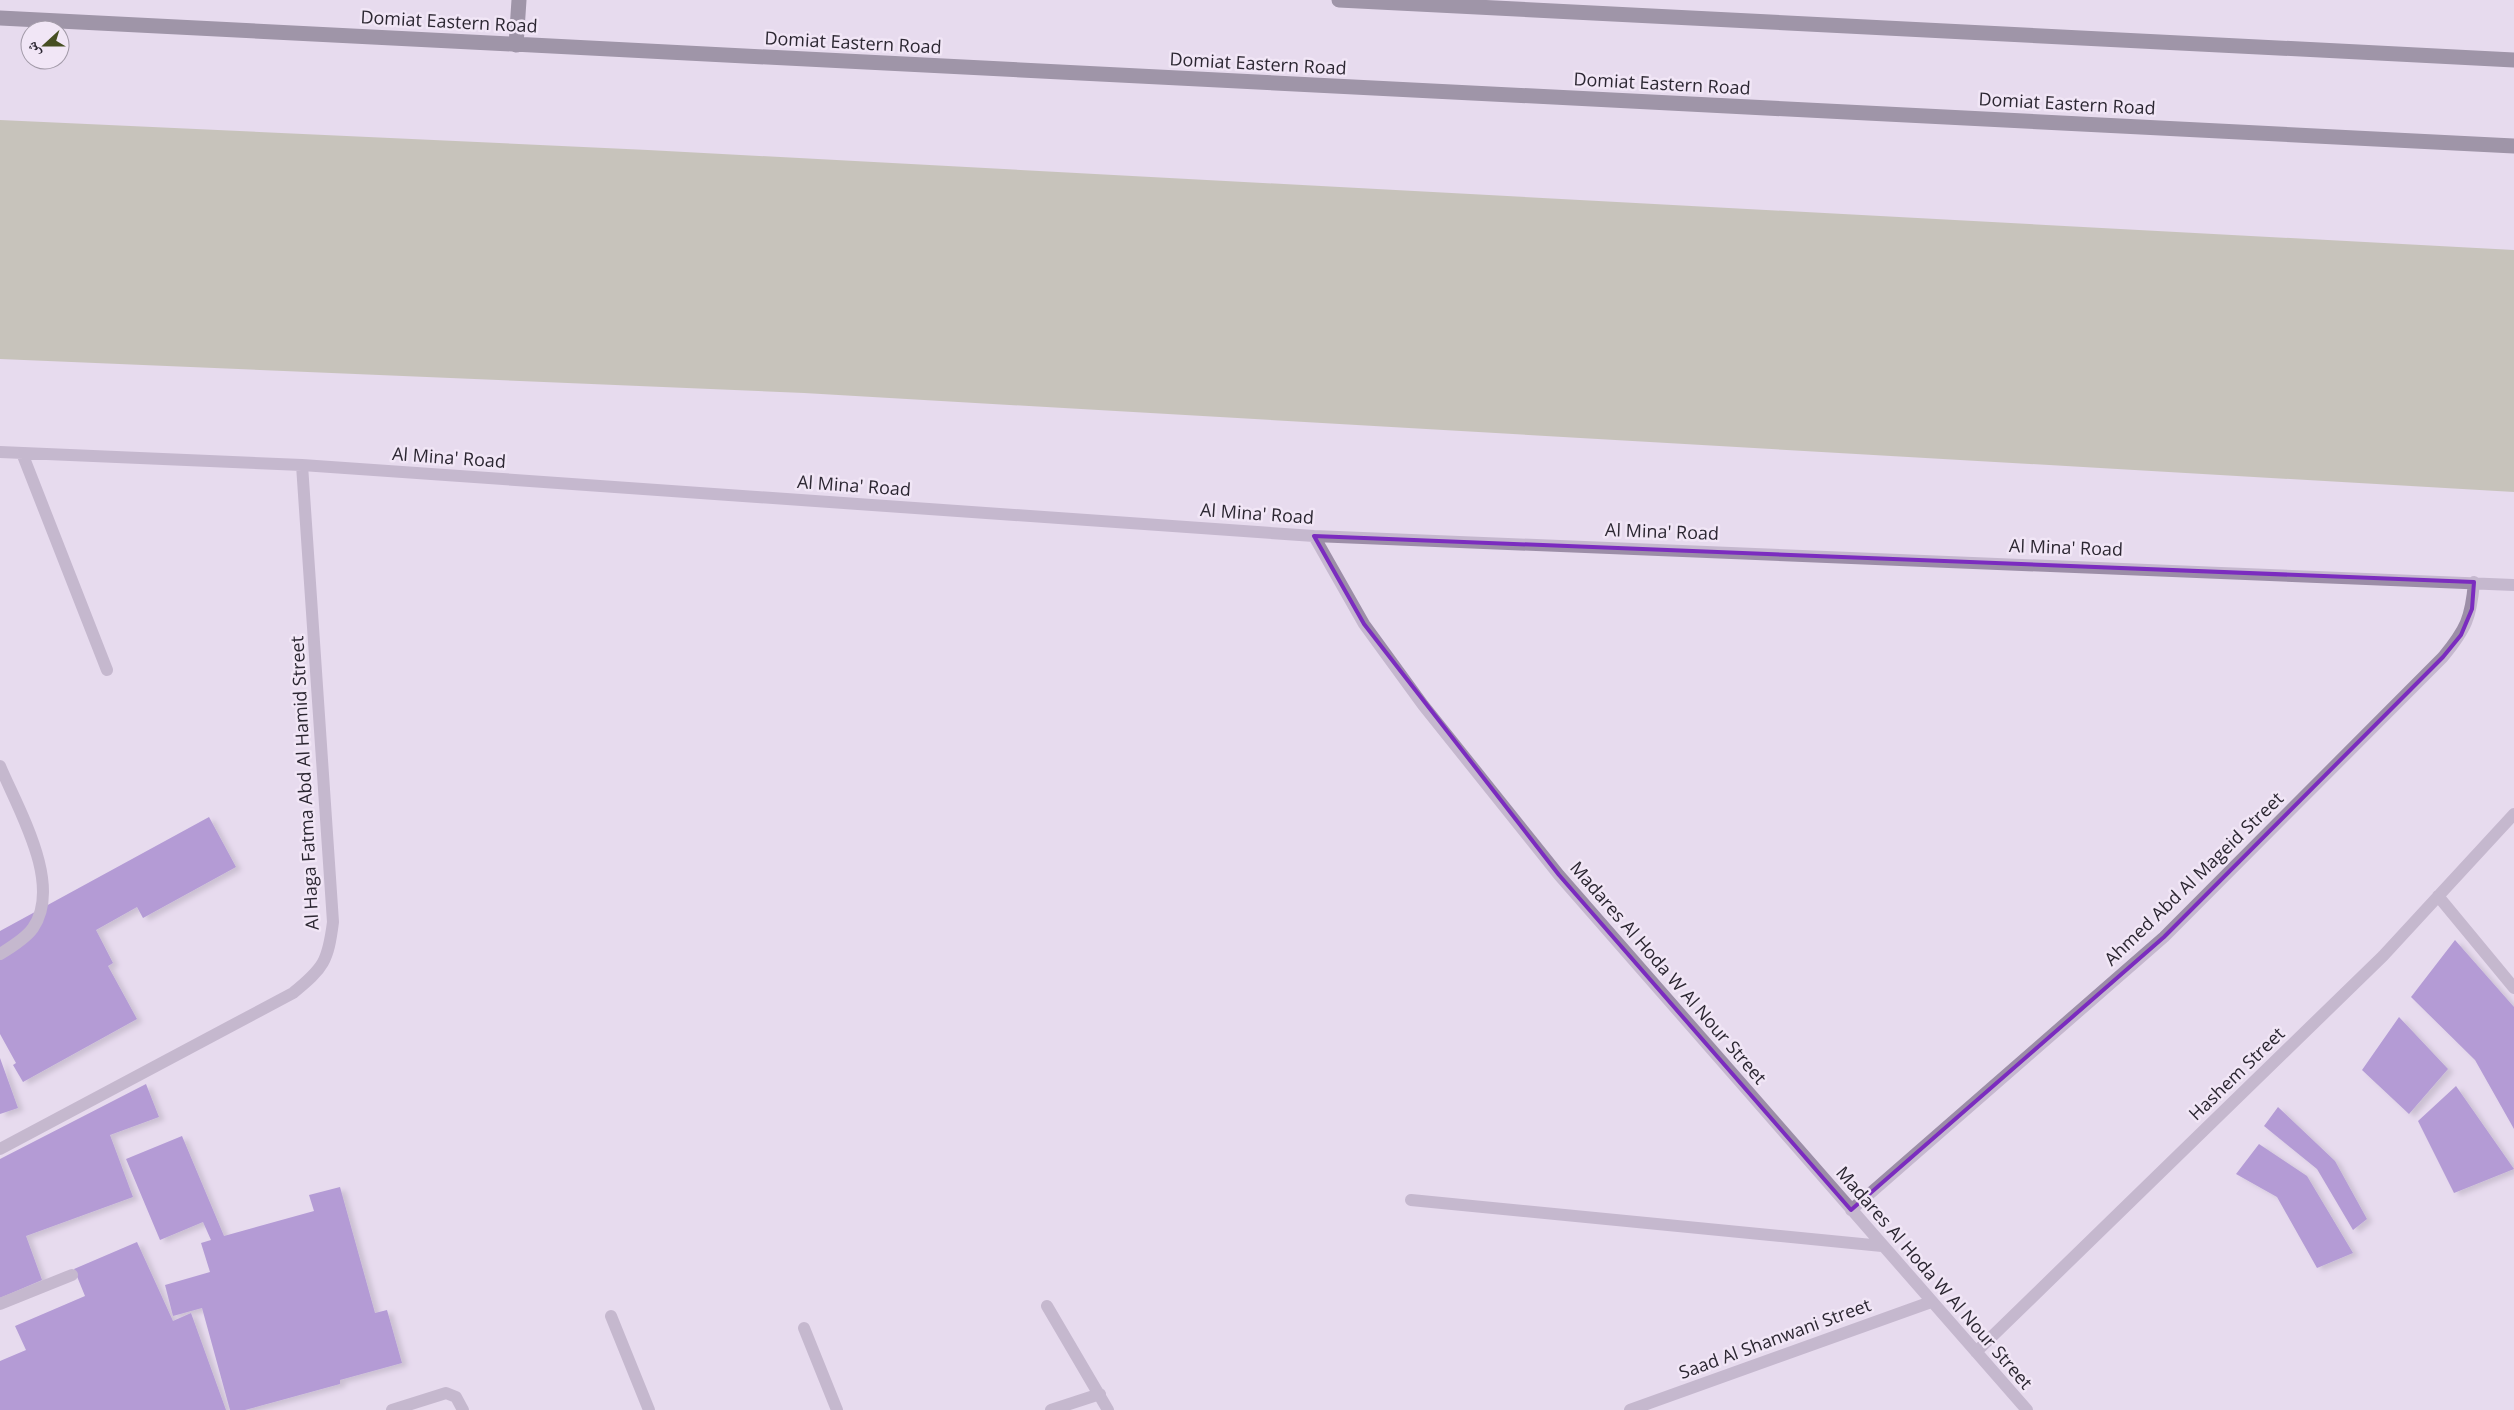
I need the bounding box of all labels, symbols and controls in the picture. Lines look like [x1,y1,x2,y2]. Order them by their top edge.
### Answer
street label: Domiat Eastern Road [360,4,538,38]
north arrow [20,20,70,70]
street label: Domiat Eastern Road [764,25,942,59]
text: ش [21,39,44,60]
street label: Domiat Eastern Road [1169,46,1347,80]
street label: Domiat Eastern Road [1573,66,1751,100]
street label: Domiat Eastern Road [1978,86,2156,120]
street label: Al Mina' Road [391,441,507,473]
street label: Al Mina' Road [796,469,912,501]
street label: Al Mina' Road [1199,497,1315,529]
street label: Al Mina' Road [1605,517,1719,545]
street label: Al Mina' Road [2009,533,2123,561]
street label: Al Haga Fatma Abd Al Hamid Street [284,635,324,931]
street label: Ahmed Abd Al Mageid Street [2099,786,2288,970]
street label: Madares Al Hoda W Al Nour Street [1565,856,1772,1089]
street label: Hashem Street [2183,1021,2289,1125]
street label: Madares Al Hoda W Al Nour Street [1831,1161,2038,1394]
street label: Saad Al Shanwani Street [1675,1292,1874,1384]

